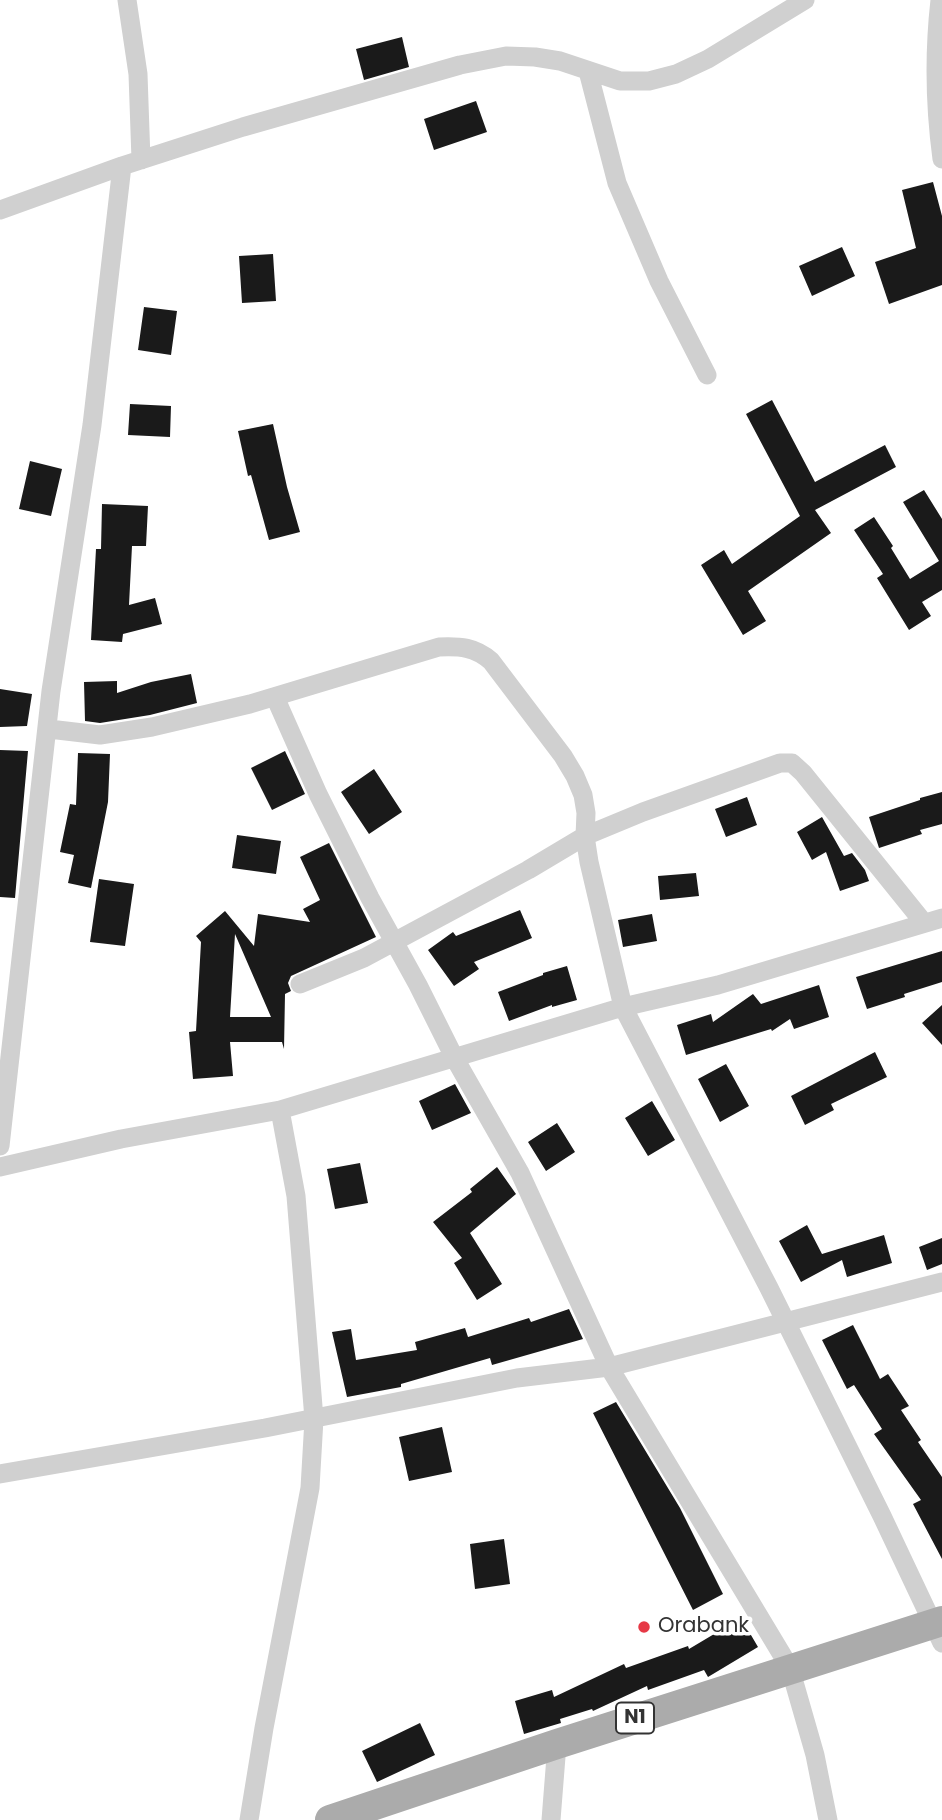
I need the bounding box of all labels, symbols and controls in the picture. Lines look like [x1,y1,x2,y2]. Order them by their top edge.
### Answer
place label: Orabank [658,1614,749,1640]
marker: Orabank [636,1619,652,1635]
road number: N1 [616,1702,654,1734]

